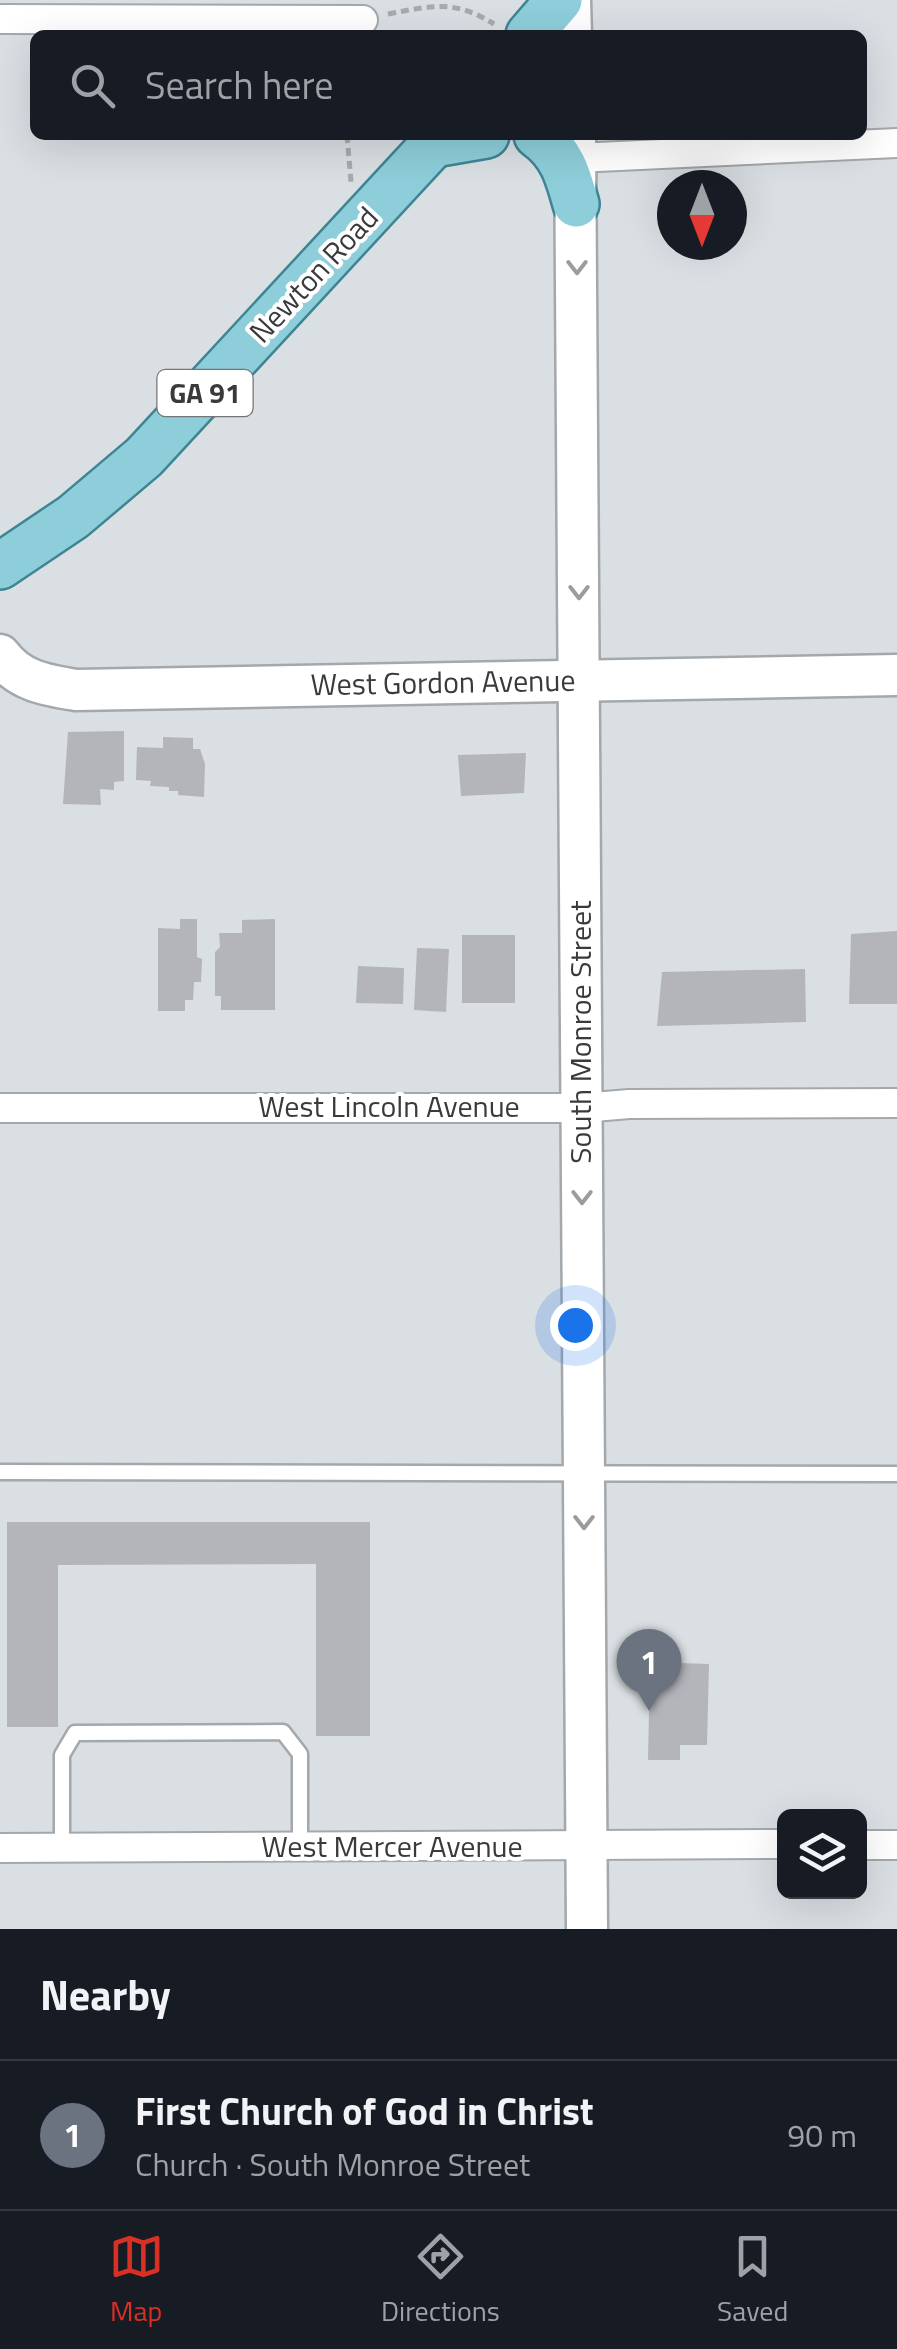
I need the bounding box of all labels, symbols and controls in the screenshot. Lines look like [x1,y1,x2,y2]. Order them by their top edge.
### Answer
search box [30,30,867,140]
text: Search here [145,56,333,114]
icon: search [65,58,120,113]
north arrow [657,170,747,260]
street label: Newton Road [238,196,389,353]
one-way arrow [566,260,588,276]
road number: GA 91 [158,370,252,416]
one-way arrow [568,586,590,601]
street label: West Gordon Avenue [310,657,576,707]
street label: South Monroe Street [557,900,603,1164]
street label: West Lincoln Avenue [258,1083,520,1129]
one-way arrow [571,1190,593,1206]
your location [550,1300,601,1351]
one-way arrow [573,1516,595,1531]
pin: 1 [616,1628,682,1711]
map controls [777,1809,867,1899]
button: layers [777,1809,867,1899]
street label: West Mercer Avenue [261,1823,523,1869]
text: Nearby [40,1962,171,2026]
text: First Church of God in Christ [135,2082,594,2140]
text: 1 [64,2111,81,2159]
text: 90 m [787,2111,857,2159]
text: Church · South Monroe Street [135,2140,530,2188]
tab: Map [109,2229,164,2332]
tab: Directions [381,2229,500,2332]
tab: Saved [717,2229,788,2332]

